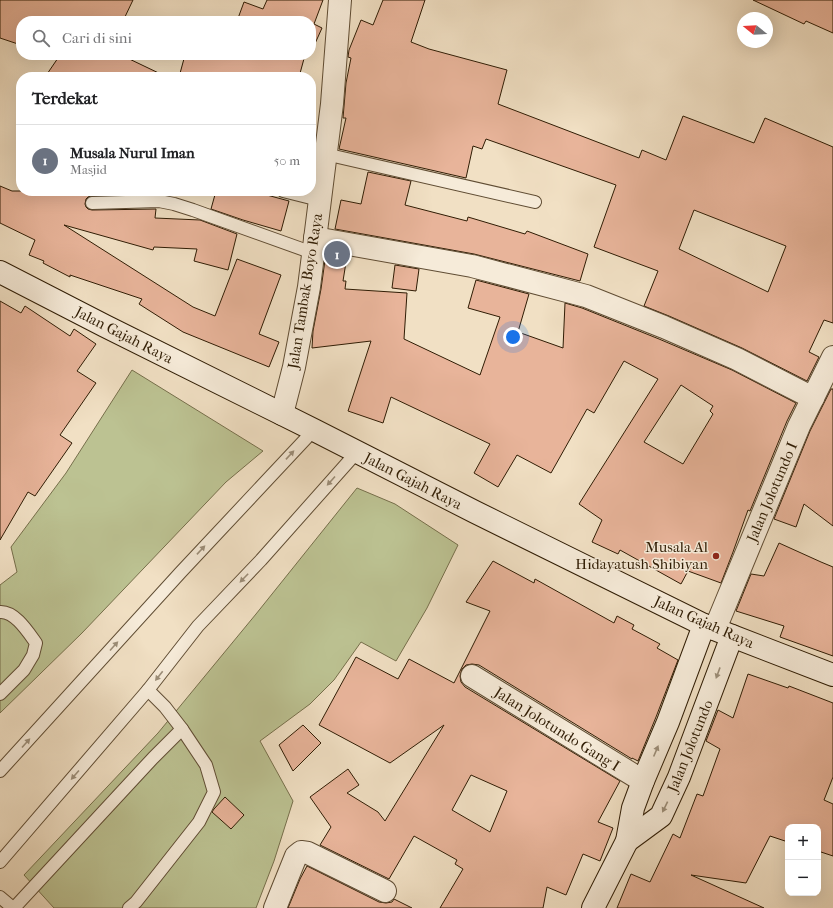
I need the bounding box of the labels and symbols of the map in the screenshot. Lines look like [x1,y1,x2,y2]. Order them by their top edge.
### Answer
north arrow [737,12,773,48]
street label: Jalan Tambak Boyo Raya [284,211,326,371]
pin: 1 [324,239,350,269]
street label: Jalan Gajah Raya [71,302,177,368]
your location [503,327,523,347]
street label: Jalan Jolotundo I [742,439,801,546]
street label: Jalan Gajah Raya [360,448,466,514]
one-way arrow [285,451,294,460]
one-way arrow [326,476,335,486]
place label: Musala Al Hidayatush Shibiyan [575,538,708,573]
one-way arrow [197,545,206,555]
marker: Musala Al Hidayatush Shibiyan [711,551,721,561]
one-way arrow [239,573,249,583]
street label: Jalan Gajah Raya [650,591,758,653]
one-way arrow [109,642,118,651]
one-way arrow [715,667,721,679]
one-way arrow [154,670,163,681]
street label: Jalan Jolotundo Gang I [490,683,623,775]
street label: Jalan Jolotundo [663,697,717,796]
one-way arrow [22,737,31,748]
one-way arrow [653,745,659,757]
one-way arrow [70,770,79,780]
one-way arrow [662,801,668,812]

